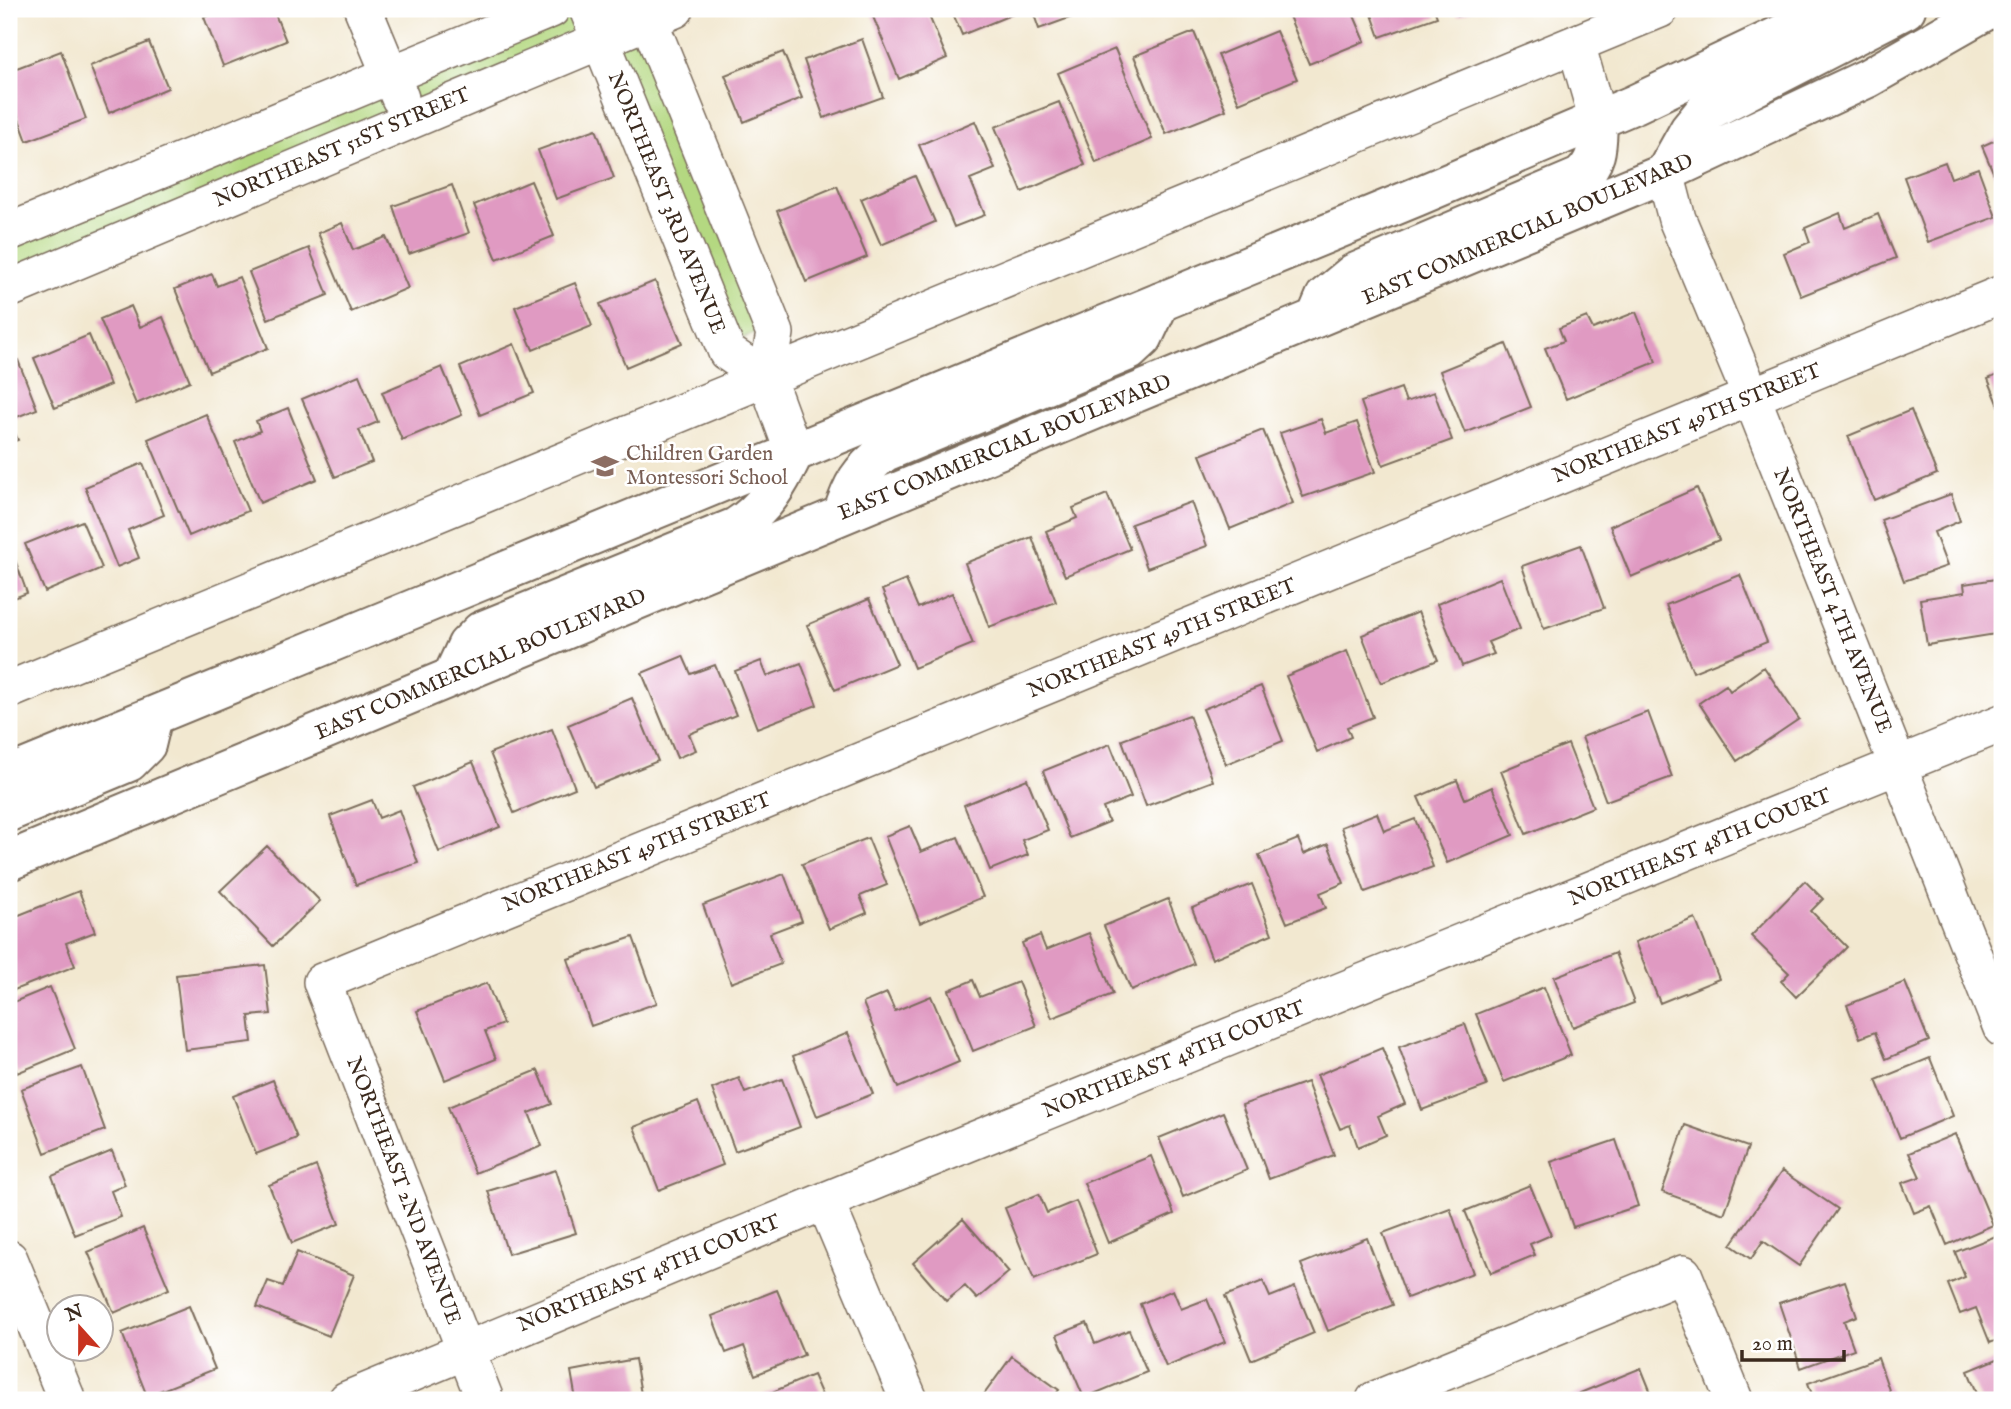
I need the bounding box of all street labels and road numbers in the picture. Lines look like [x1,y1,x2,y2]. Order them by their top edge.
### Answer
street label: NORTHEAST 3RD AVENUE [601,68,731,338]
street label: NORTHEAST 51ST STREET [210,81,475,214]
street label: EAST COMMERCIAL BOULEVARD [1359,148,1697,312]
street label: NORTHEAST 49TH STREET [1549,357,1826,490]
street label: EAST COMMERCIAL BOULEVARD [835,369,1175,527]
street label: NORTHEAST 4TH AVENUE [1766,464,1898,738]
street label: NORTHEAST 49TH STREET [1024,572,1301,705]
street label: EAST COMMERCIAL BOULEVARD [312,583,650,747]
street label: NORTHEAST 48TH COURT [1565,783,1836,913]
street label: NORTHEAST 49TH STREET [499,786,776,919]
street label: NORTHEAST 48TH COURT [1039,995,1310,1125]
street label: NORTHEAST 2ND AVENUE [339,1053,467,1329]
street label: NORTHEAST 48TH COURT [514,1209,785,1339]

